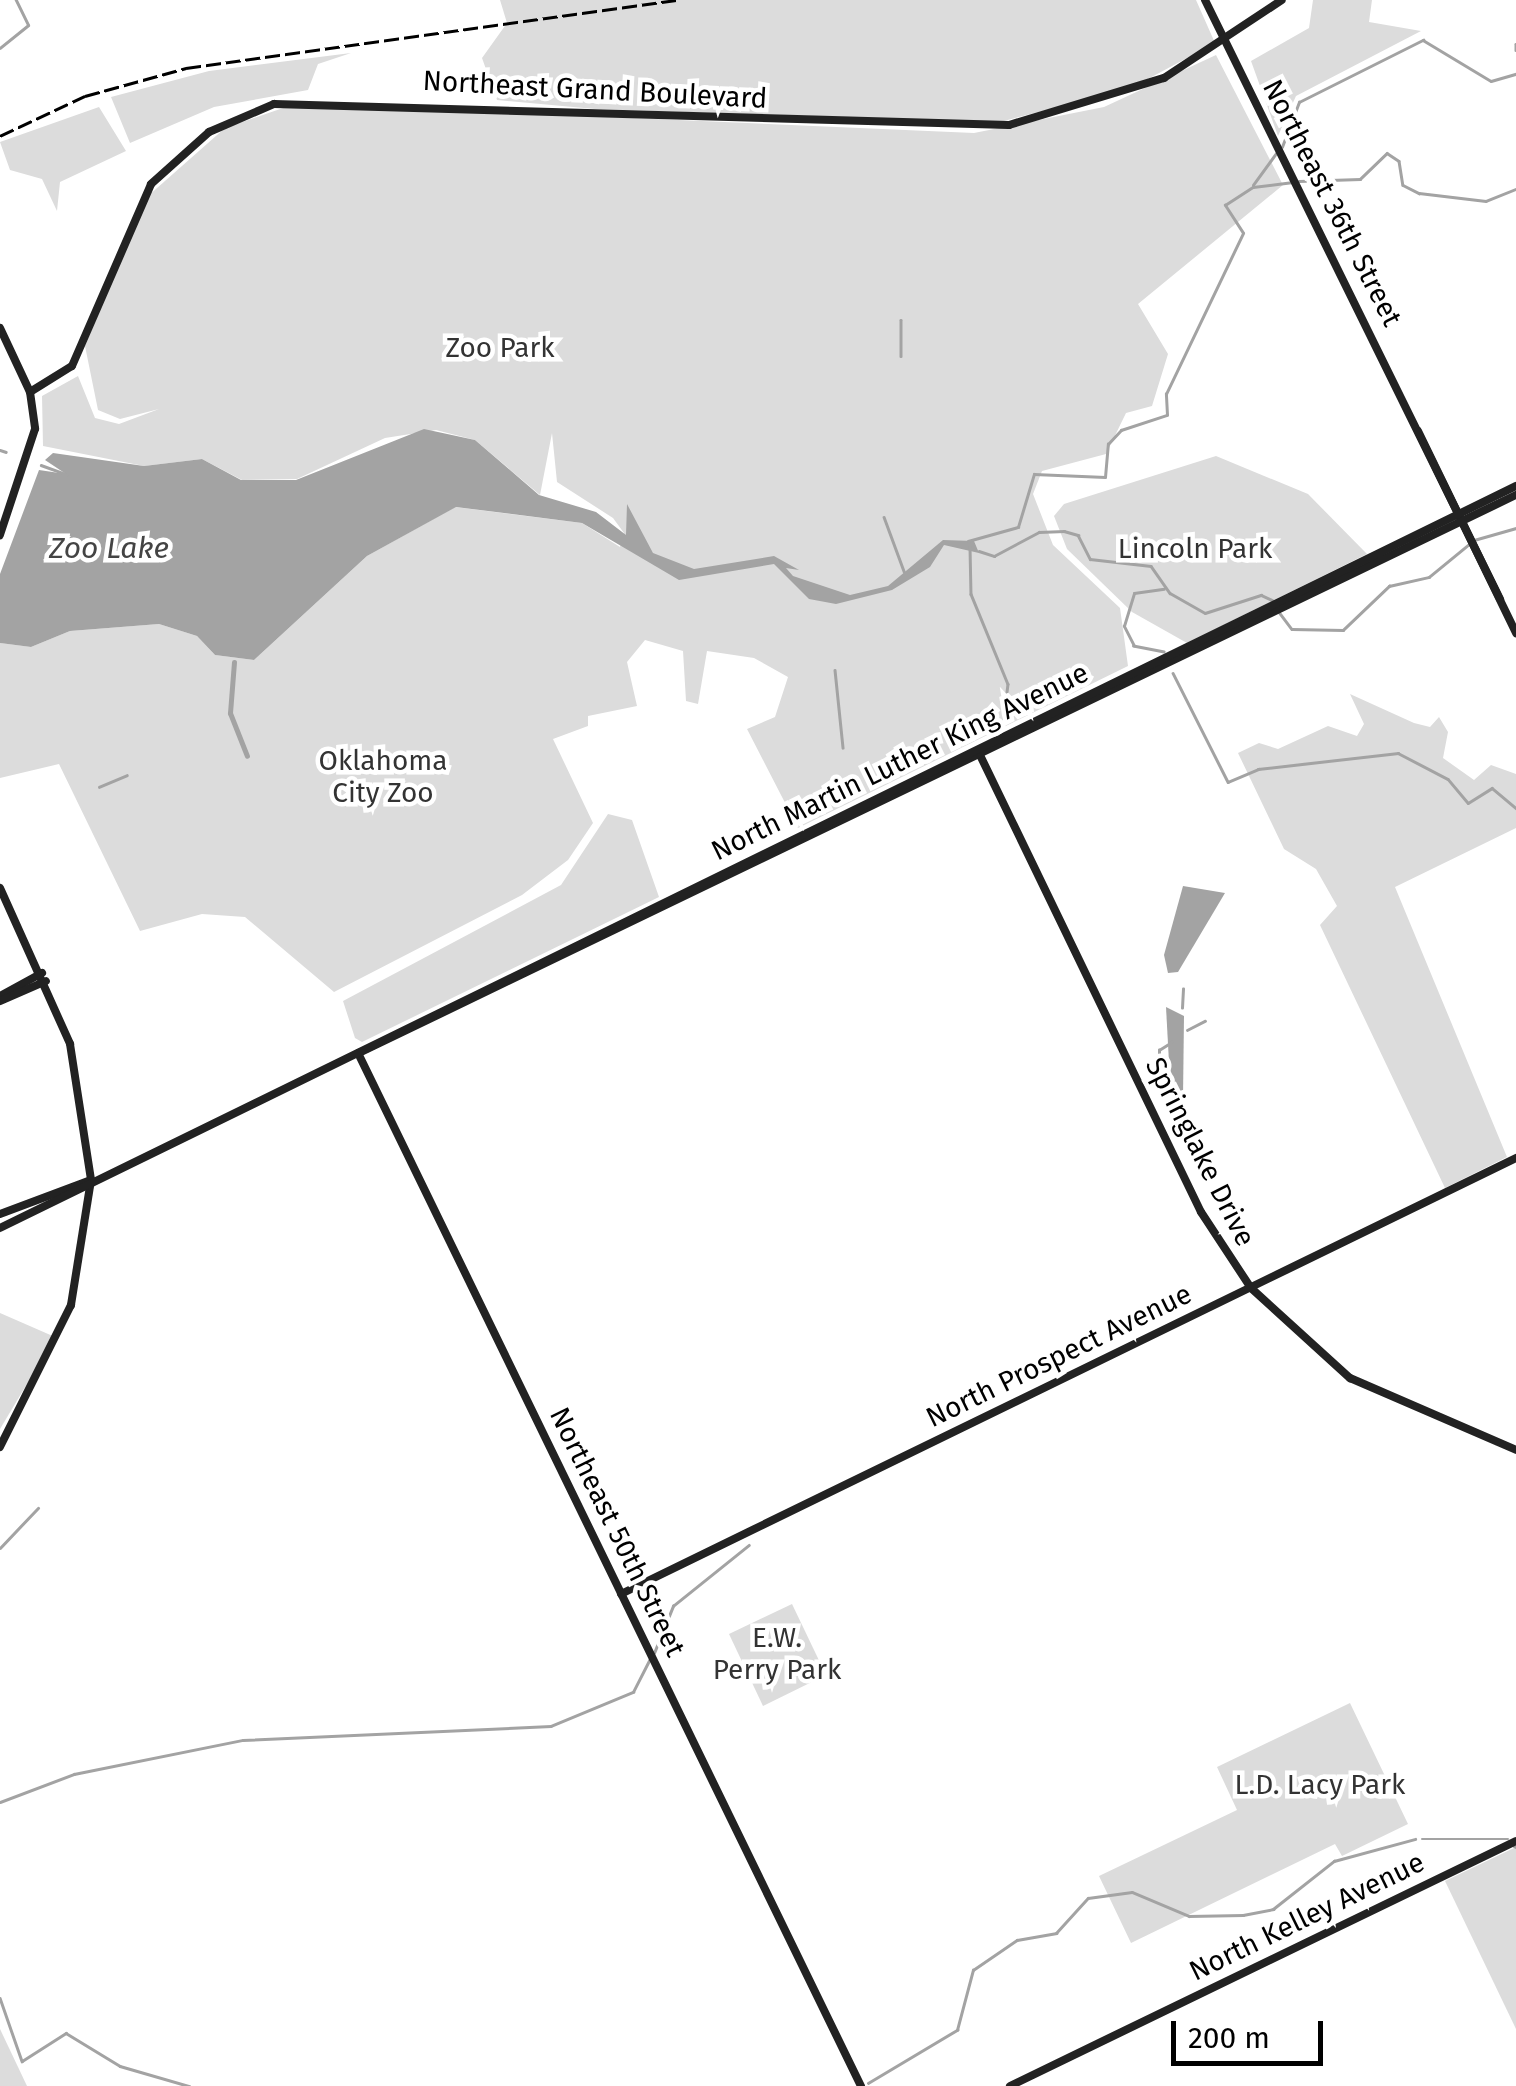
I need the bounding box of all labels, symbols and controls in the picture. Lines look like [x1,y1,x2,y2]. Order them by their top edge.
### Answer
street label: Northeast Grand Boulevard [422,64,768,116]
street label: Northeast 36th Street [1255,74,1409,332]
park label: Zoo Park [445,331,555,365]
water label: Zoo Lake [49,530,169,566]
park label: Lincoln Park [1118,532,1272,566]
street label: North Martin Luther King Avenue [706,656,1094,868]
park label: Oklahoma City Zoo [319,744,447,810]
street label: Springlake Drive [1138,1052,1262,1252]
street label: North Prospect Avenue [921,1277,1197,1435]
street label: Northeast 50th Street [542,1402,692,1662]
park label: E.W. Perry Park [713,1621,841,1687]
park label: L.D. Lacy Park [1235,1768,1405,1802]
street label: North Kelley Avenue [1184,1846,1430,1988]
scale bar [1176,2001,1328,2063]
text: 200 m [1188,2020,1270,2056]

